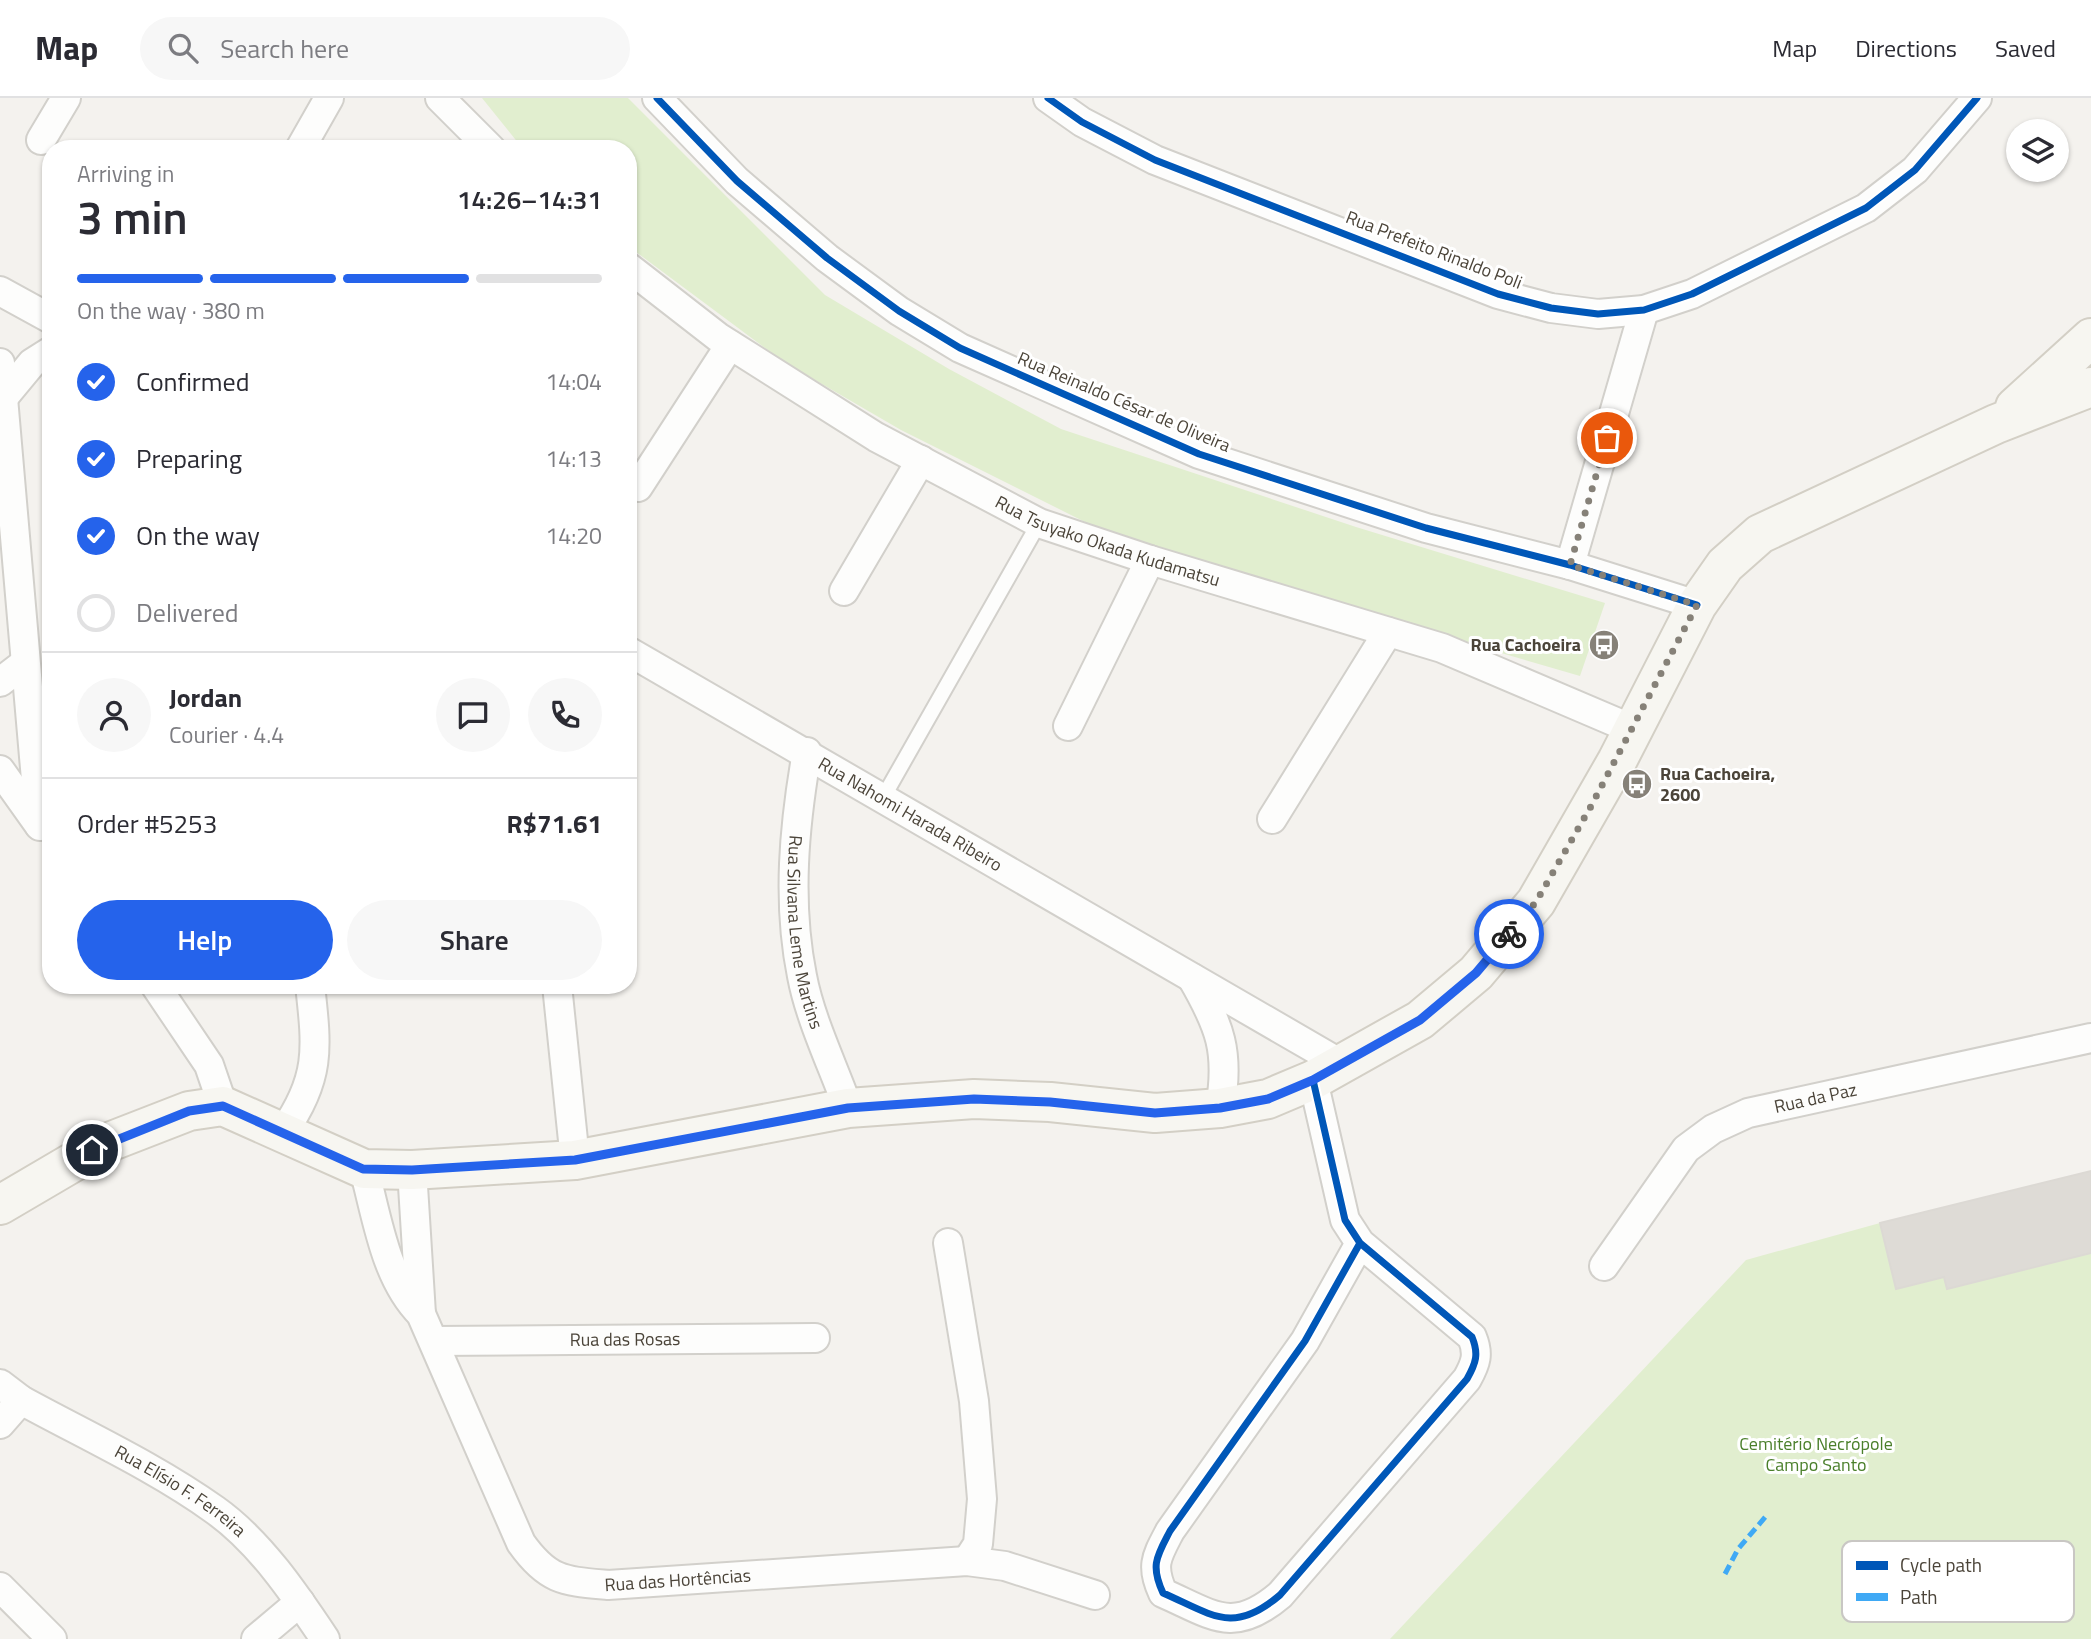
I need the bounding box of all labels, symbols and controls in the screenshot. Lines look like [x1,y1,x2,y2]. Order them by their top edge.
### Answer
search box [140,17,630,80]
text: Map [35,23,98,73]
icon: search [164,29,202,67]
text: Search here [220,29,349,68]
text: Map [1772,30,1817,66]
text: Directions [1855,30,1957,66]
text: Saved [1995,30,2056,66]
map controls [2006,119,2069,182]
button: layers [2006,119,2069,182]
text: Arriving in [77,156,174,191]
text: 14:26–14:31 [457,180,602,219]
text: 3 min [77,182,188,252]
street label: Rua Prefeito Rinaldo Poli [1342,203,1526,296]
text: On the way · 380 m [77,293,265,328]
street label: Rua Reinaldo César de Oliveira [1014,344,1235,459]
text: Confirmed [136,362,250,401]
icon: check [77,363,115,401]
text: 14:04 [545,364,602,399]
pin [1577,408,1637,468]
icon: bag [1588,419,1626,457]
text: Preparing [136,439,242,478]
icon: check [77,440,115,478]
text: 14:13 [545,441,602,476]
street label: Rua Tsuyako Okada Kudamatsu [990,488,1223,593]
text: On the way [136,516,260,555]
icon: check [77,517,115,555]
text: 14:20 [545,518,602,553]
text: Delivered [136,593,239,632]
bus stop icon: Rua Cachoeira [1587,628,1621,662]
place label: Rua Cachoeira [1470,631,1581,658]
button: person [77,678,151,752]
text: Jordan [169,678,242,717]
button: chat [436,678,510,752]
button: phone [528,678,602,752]
text: Courier · 4.4 [169,717,284,752]
street label: Rua Nahomi Harada Ribeiro [813,750,1008,878]
place label: Rua Cachoeira, 2600 [1660,760,1775,808]
bus stop icon: Rua Cachoeira, 2600 [1620,767,1654,801]
text: Order #5253 [77,804,217,843]
text: R$71.61 [506,804,602,843]
street label: Rua Silvana Leme Martins [781,834,830,1033]
courier [1474,899,1544,969]
button: Help [77,900,333,980]
button: Share [347,900,602,980]
icon: bike [1490,915,1528,953]
street label: Rua da Paz [1771,1076,1859,1120]
pin [62,1120,122,1180]
icon: home [73,1131,111,1169]
street label: Rua das Rosas [570,1325,680,1353]
park label: Cemitério Necrópole Campo Santo [1739,1430,1893,1478]
street label: Rua Elísio F. Ferreira [110,1438,253,1543]
legend [1842,1541,2074,1622]
text: Cycle path [1900,1550,1982,1579]
street label: Rua das Hortências [604,1561,752,1598]
text: Path [1900,1582,1938,1611]

